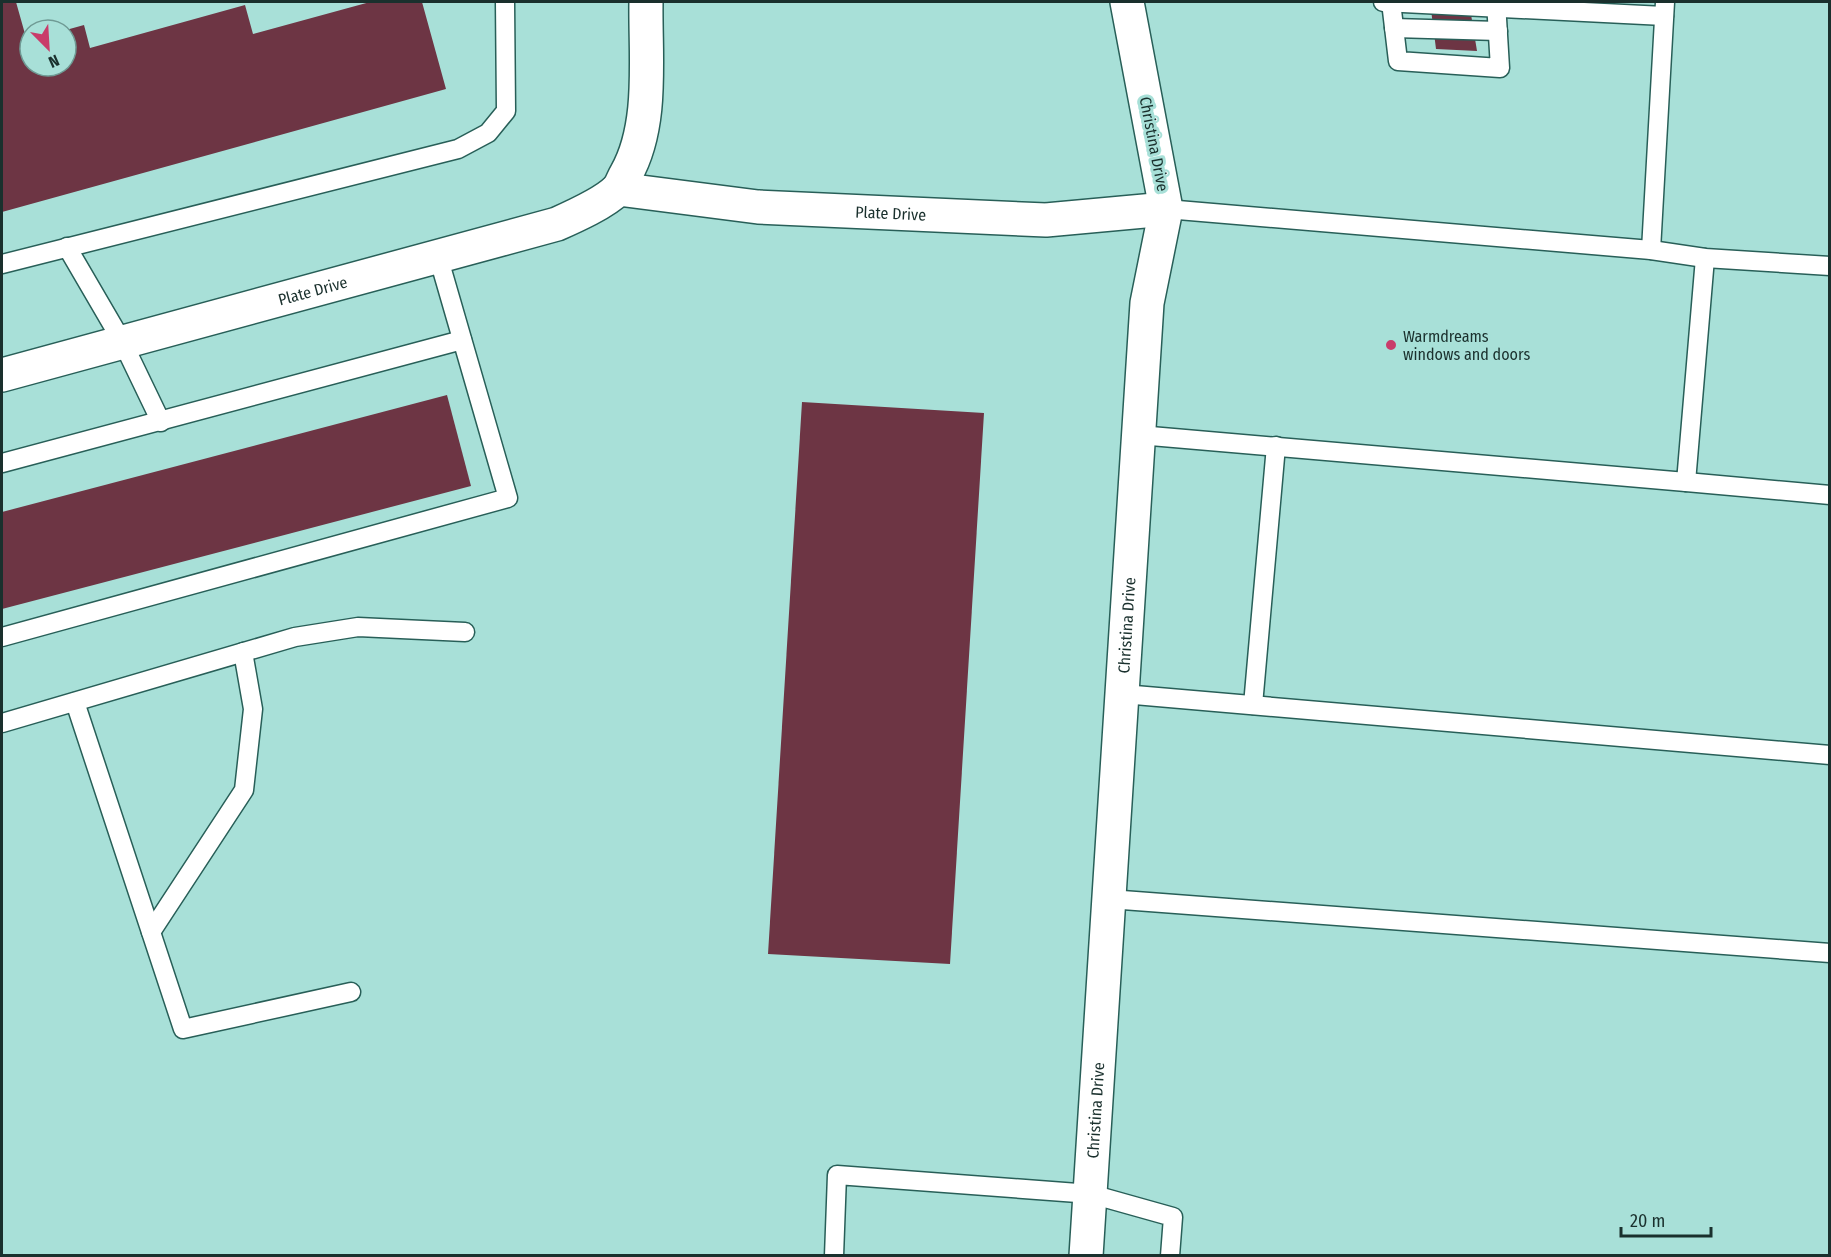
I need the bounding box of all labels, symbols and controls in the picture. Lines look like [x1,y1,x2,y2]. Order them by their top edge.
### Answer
north arrow [18,18,78,78]
text: N [46,51,62,72]
street label: Christina Drive [1136,95,1173,193]
street label: Plate Drive [855,202,927,224]
street label: Plate Drive [276,272,349,309]
place label: Warmdreams windows and doors [1403,327,1530,364]
marker: Warmdreams windows and doors [1384,338,1398,352]
street label: Christina Drive [1114,577,1139,674]
street label: Christina Drive [1083,1062,1108,1159]
scale bar [1621,1200,1711,1238]
text: 20 m [1630,1210,1665,1232]

